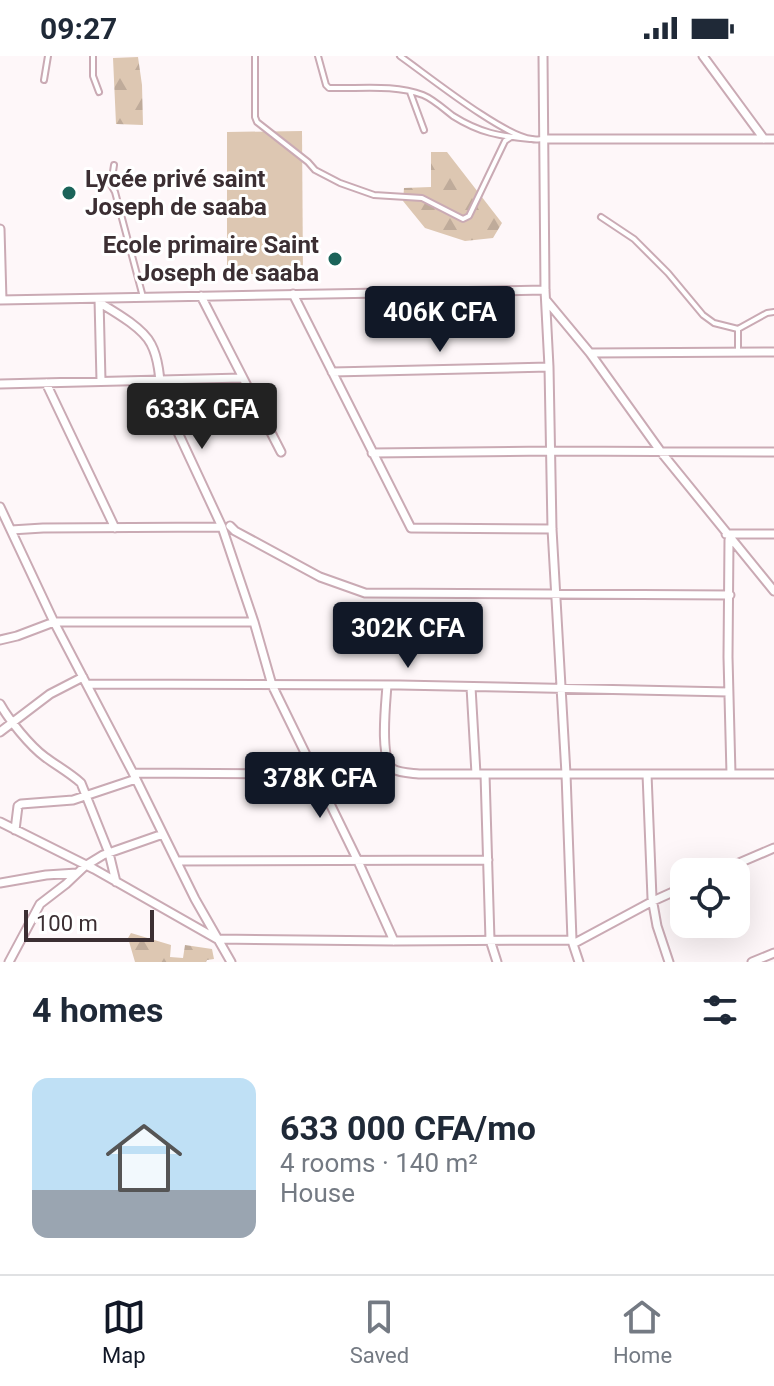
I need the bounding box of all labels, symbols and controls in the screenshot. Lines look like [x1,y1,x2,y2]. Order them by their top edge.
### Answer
text: 09:27 [40,11,117,46]
place label: Lycée privé saint Joseph de saaba [85,165,267,221]
marker: Lycée privé saint Joseph de saaba [60,184,78,202]
place label: Ecole primaire Saint Joseph de saaba [103,231,319,287]
marker: Ecole primaire Saint Joseph de saaba [326,250,344,268]
pin: 406K CFA [357,286,523,354]
text: 406K CFA [383,297,497,327]
pin: 633K CFA [119,383,285,451]
text: 633K CFA [145,394,259,424]
pin: 302K CFA [325,602,491,670]
text: 302K CFA [351,613,465,643]
pin: 378K CFA [237,752,403,820]
text: 378K CFA [263,763,377,793]
map controls [670,858,750,938]
button: locate [670,858,750,938]
scale bar [24,906,154,942]
text: 100 m [36,911,98,936]
icon: filters [698,988,742,1032]
text: 4 homes [32,990,163,1030]
text: 633 000 CFA/mo [280,1108,536,1148]
icon: home [96,1110,192,1206]
text: 4 rooms · 140 m² [280,1148,478,1178]
text: House [280,1178,355,1208]
tab: Map [102,1295,146,1368]
tab: Saved [350,1295,409,1368]
tab: Home [613,1295,672,1368]

